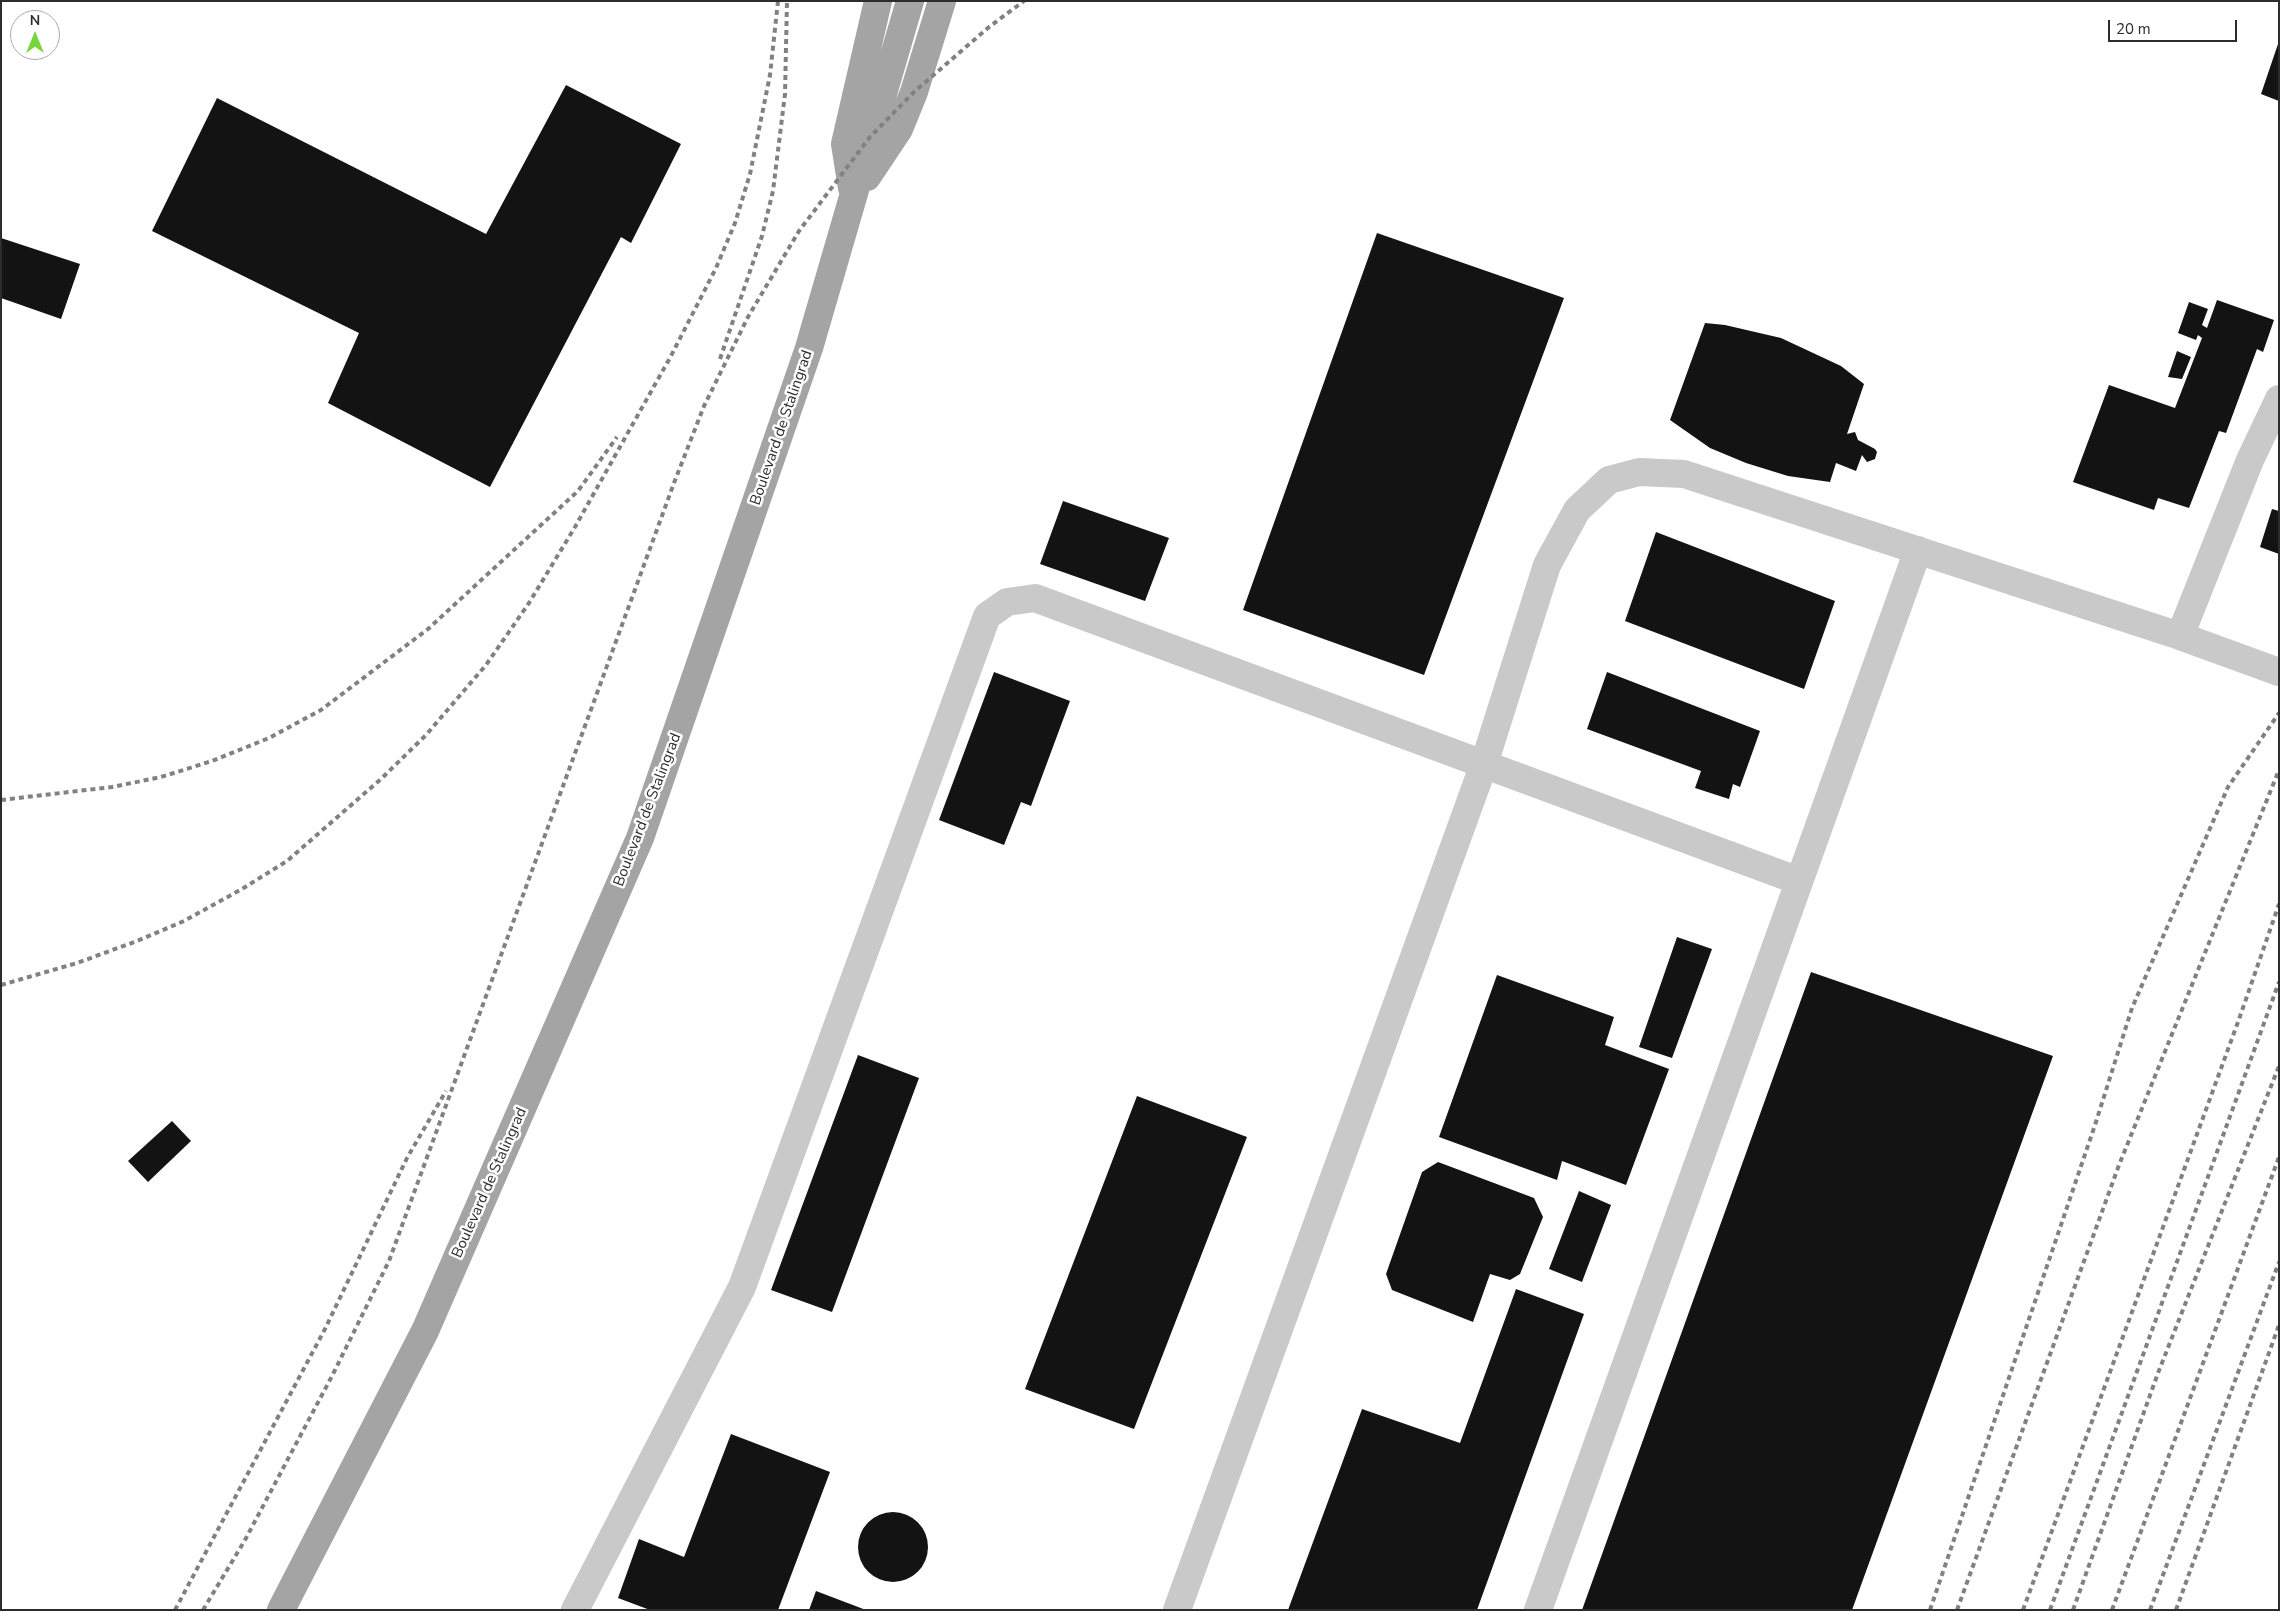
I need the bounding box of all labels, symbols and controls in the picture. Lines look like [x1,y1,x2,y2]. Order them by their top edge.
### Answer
north arrow [10,10,60,60]
scale bar [2110,10,2239,42]
text: N [30,11,40,30]
text: 20 m [2116,19,2151,39]
street label: Boulevard de Stalingrad [747,348,817,508]
street label: Boulevard de Stalingrad [610,731,686,889]
street label: Boulevard de Stalingrad [449,1105,531,1261]

